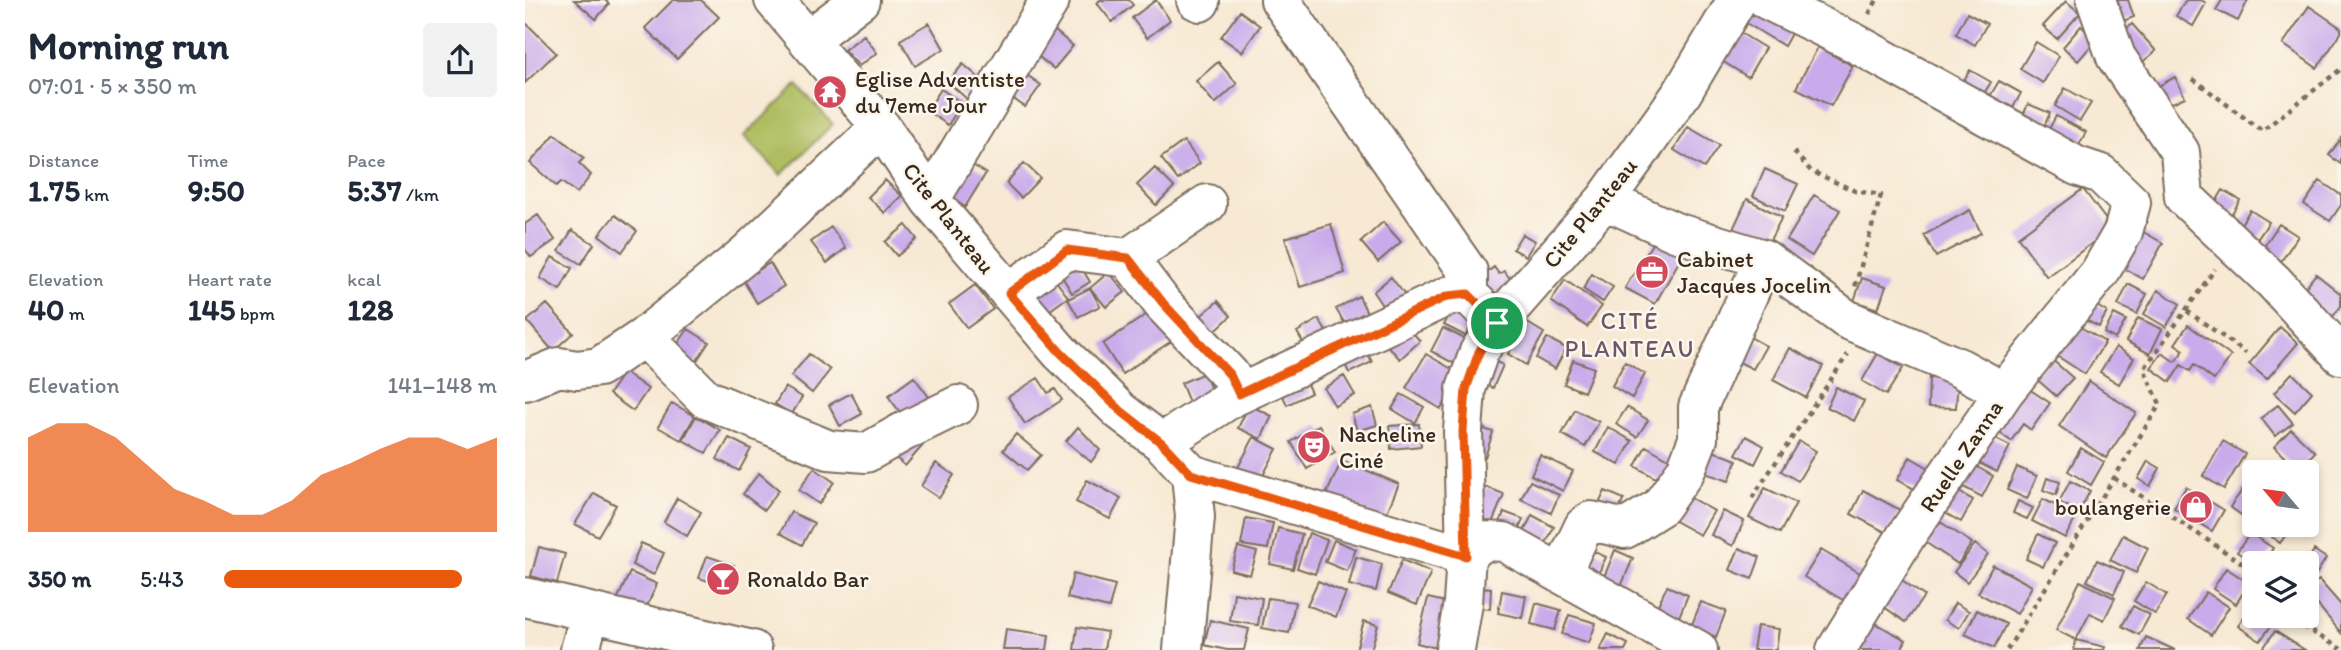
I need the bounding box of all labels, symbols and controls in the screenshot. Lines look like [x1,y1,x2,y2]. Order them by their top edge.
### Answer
text: Morning run [28,23,229,69]
button: share [423,23,497,97]
place label: Eglise Adventiste du 7eme Jour [855,65,1025,119]
text: 07:01 · 5 × 350 m [28,72,197,100]
temple icon: Eglise Adventiste du 7eme Jour [811,73,849,111]
text: Distance [28,149,99,172]
text: Time [188,149,228,172]
text: Pace [347,149,385,172]
street label: Cite Planteau [1537,152,1643,274]
street label: Cite Planteau [897,157,1001,279]
text: 1.75 [28,172,80,209]
text: 9:50 [188,172,245,209]
text: 5:37 [347,172,402,209]
text: km [80,183,109,206]
text: /km [402,183,439,206]
place label: Cabinet Jacques Jocelin [1677,245,1831,299]
office icon: Cabinet Jacques Jocelin [1633,253,1671,291]
text: Elevation [28,268,104,291]
text: Heart rate [188,268,272,291]
text: kcal [347,268,381,291]
text: 40 [28,291,65,328]
text: 145 [188,291,235,328]
text: 128 [347,291,393,328]
pin [1467,293,1527,353]
text: m [65,302,85,325]
text: bpm [235,302,275,325]
icon: arrive [1478,304,1516,342]
district label: CITÉ PLANTEAU [1564,306,1696,363]
text: Elevation [28,371,119,399]
text: 141–148 m [387,371,497,399]
street label: Ruelle Zanna [1913,395,2009,517]
place label: Nacheline Ciné [1339,420,1436,474]
theatre icon: Nacheline Ciné [1295,428,1333,466]
north arrow [2242,460,2319,537]
map controls [2242,460,2319,628]
shop icon: boulangerie [2177,488,2215,526]
place label: boulangerie [2055,493,2171,521]
button: layers [2242,551,2319,628]
bar icon: Ronaldo Bar [704,560,742,598]
text: 350 m [28,565,91,593]
text: 5:43 [140,565,184,593]
place label: Ronaldo Bar [747,565,869,593]

